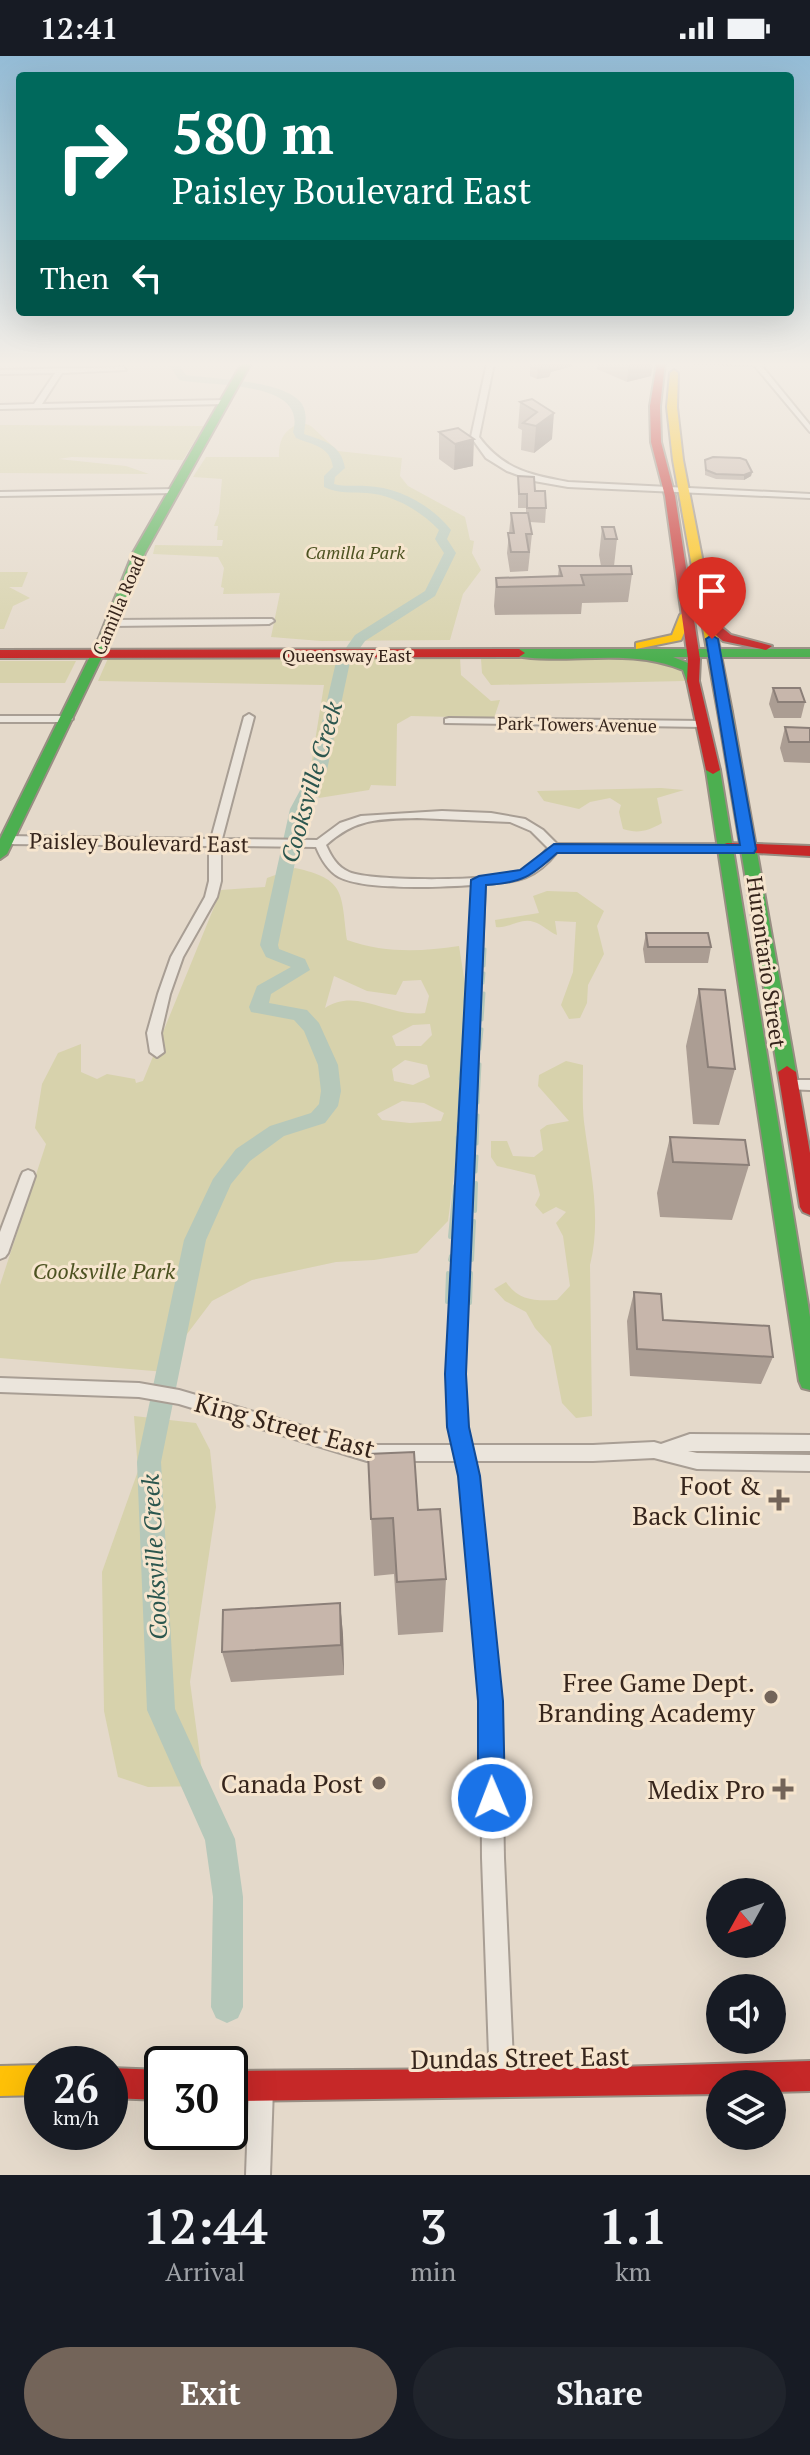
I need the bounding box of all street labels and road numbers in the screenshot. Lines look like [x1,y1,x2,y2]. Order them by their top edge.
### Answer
street label: Camilla Road [86,551,150,659]
street label: Queensway East [282,643,412,667]
street label: Park Towers Avenue [497,711,657,737]
street label: Paisley Boulevard East [29,826,249,858]
street label: Hurontario Street [741,874,793,1050]
street label: King Street East [191,1385,379,1465]
street label: Dundas Street East [410,2038,630,2076]

